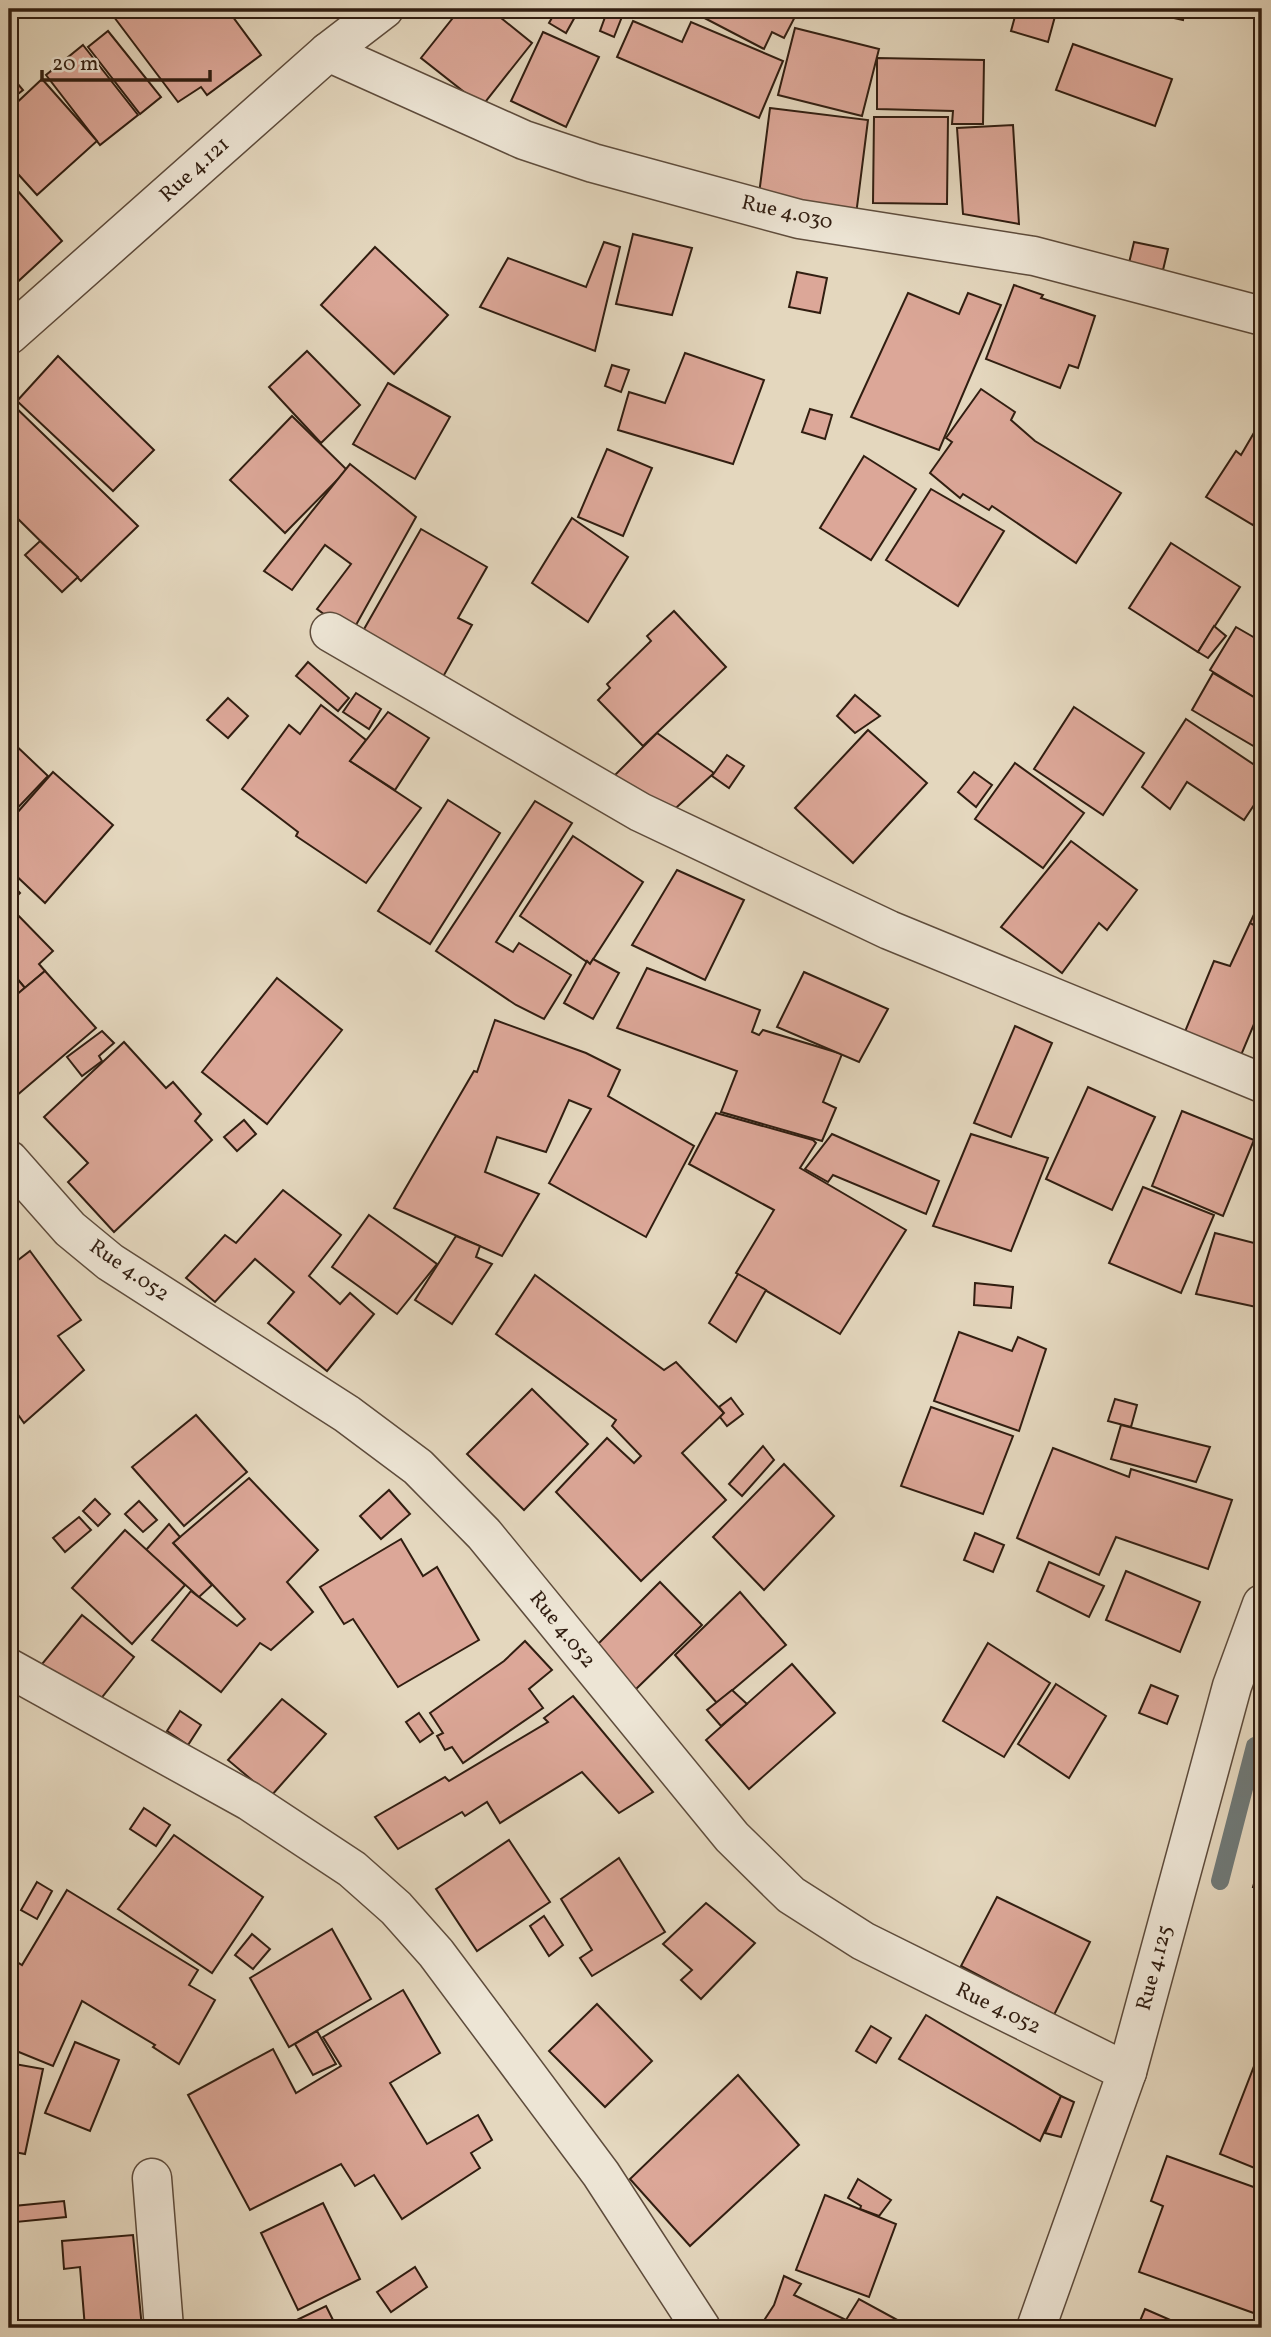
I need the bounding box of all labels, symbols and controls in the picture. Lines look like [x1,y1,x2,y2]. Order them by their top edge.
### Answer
scale bar [42,38,210,82]
text: 20 m [52,50,98,79]
street label: Rue 4.121 [154,131,236,209]
street label: Rue 4.030 [738,188,836,238]
street label: Rue 4.052 [83,1233,175,1309]
street label: Rue 4.052 [522,1585,602,1675]
street label: Rue 4.125 [1130,1922,1180,2014]
street label: Rue 4.052 [950,1976,1046,2042]

